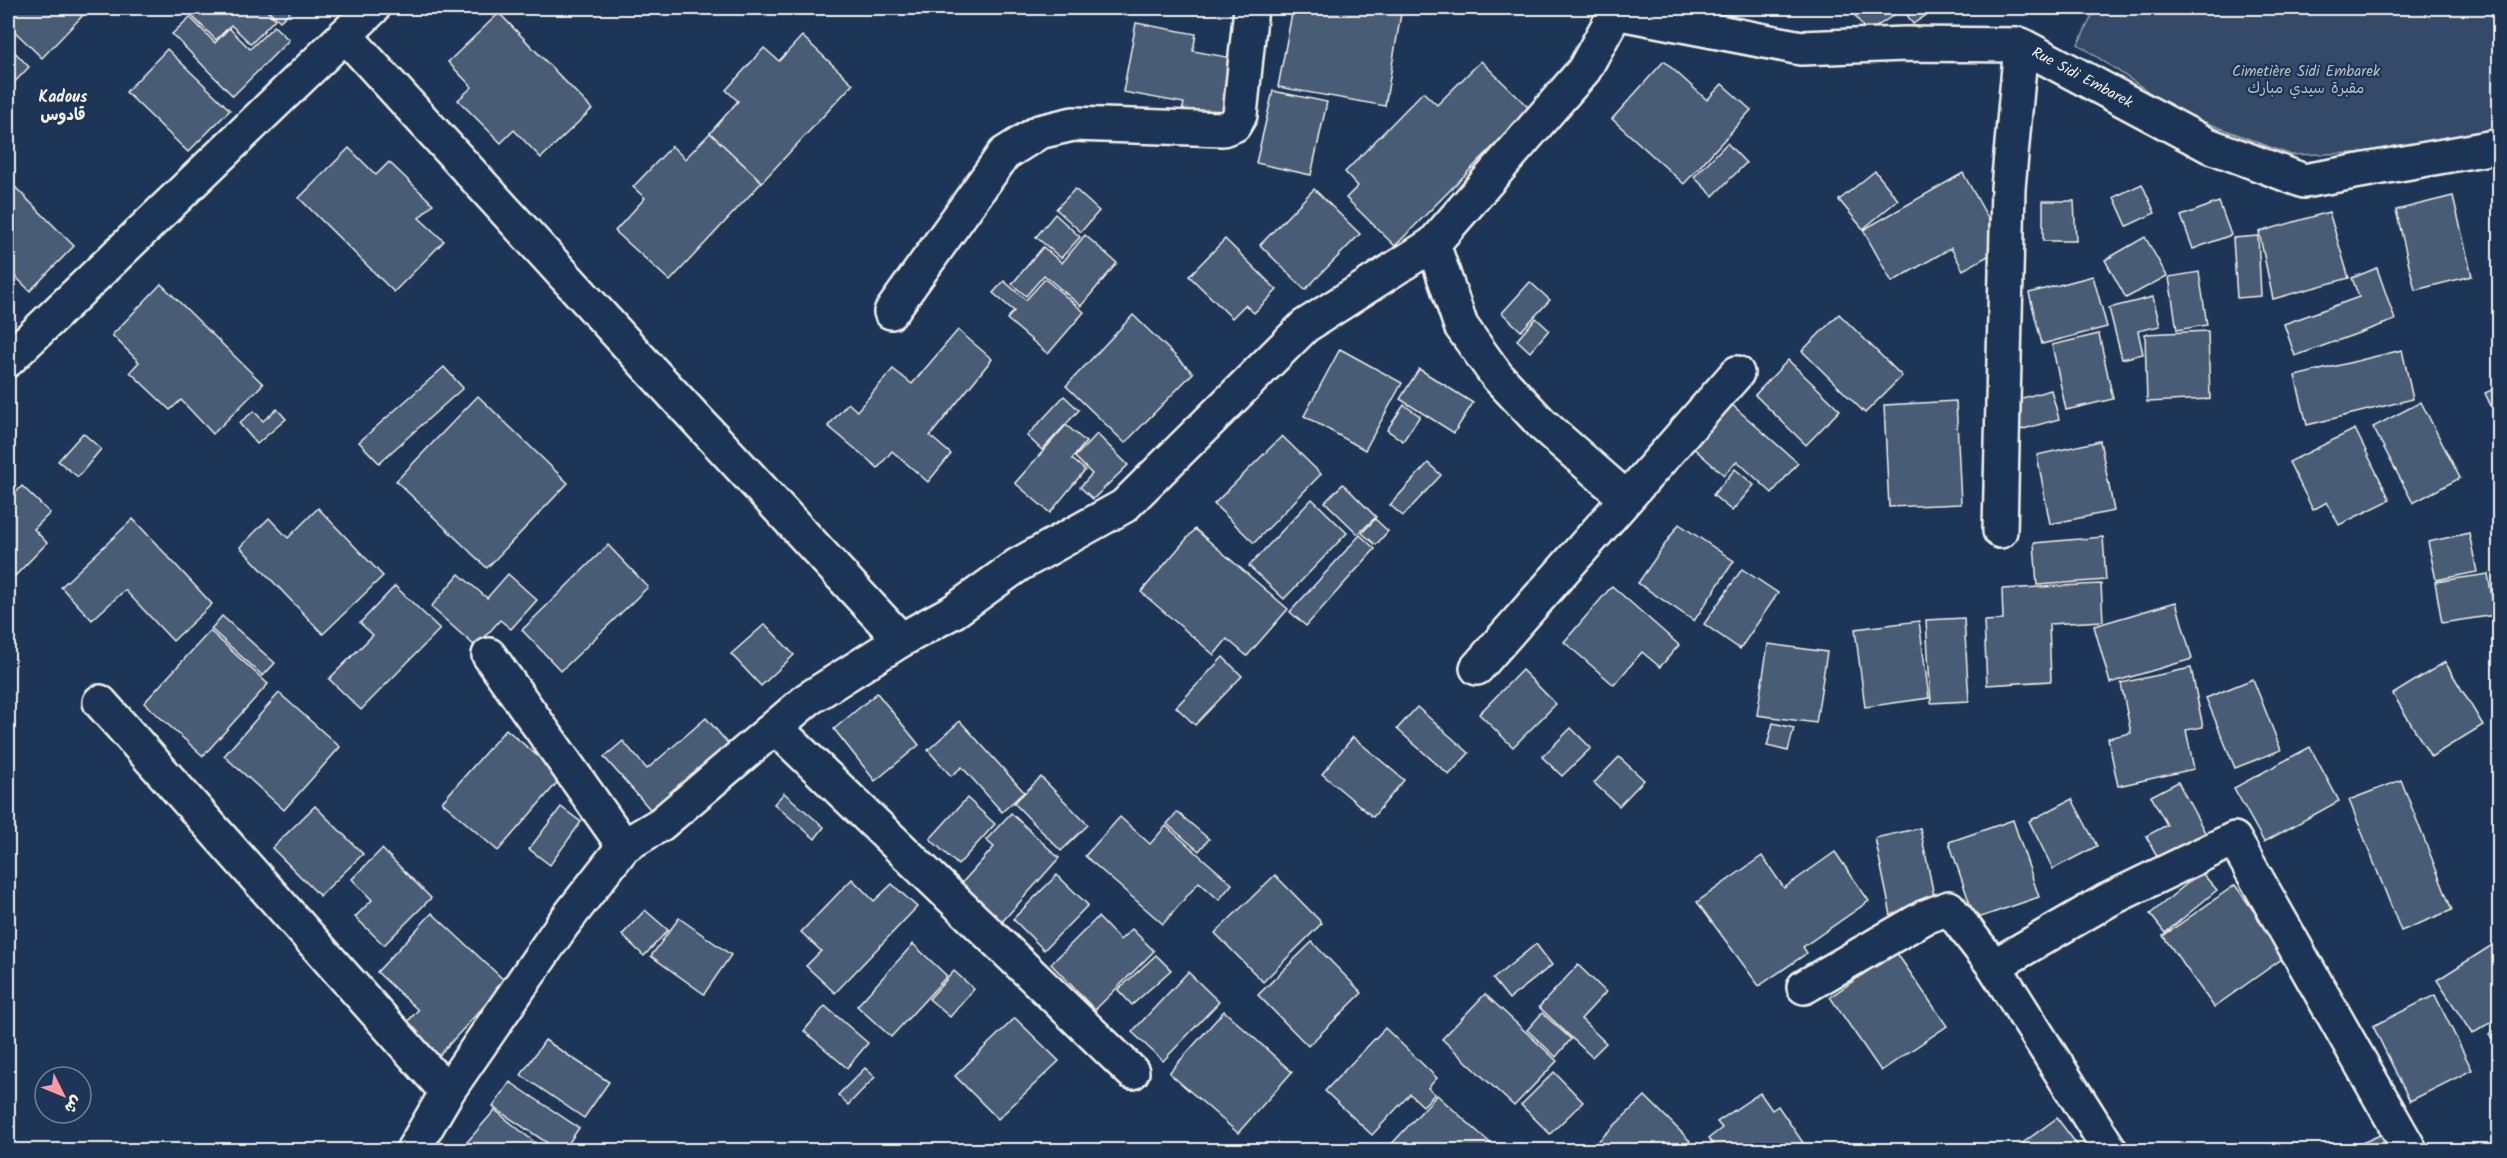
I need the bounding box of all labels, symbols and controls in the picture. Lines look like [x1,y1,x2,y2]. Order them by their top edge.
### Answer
street label: Rue Sidi Embarek [2027,41,2138,115]
park label: Cimetière Sidi Embarek مقبرة سيدي مبارك [2232,60,2381,101]
district label: Kadous قادوس [39,85,88,128]
north arrow [33,1065,93,1125]
text: ش [58,1089,88,1119]

